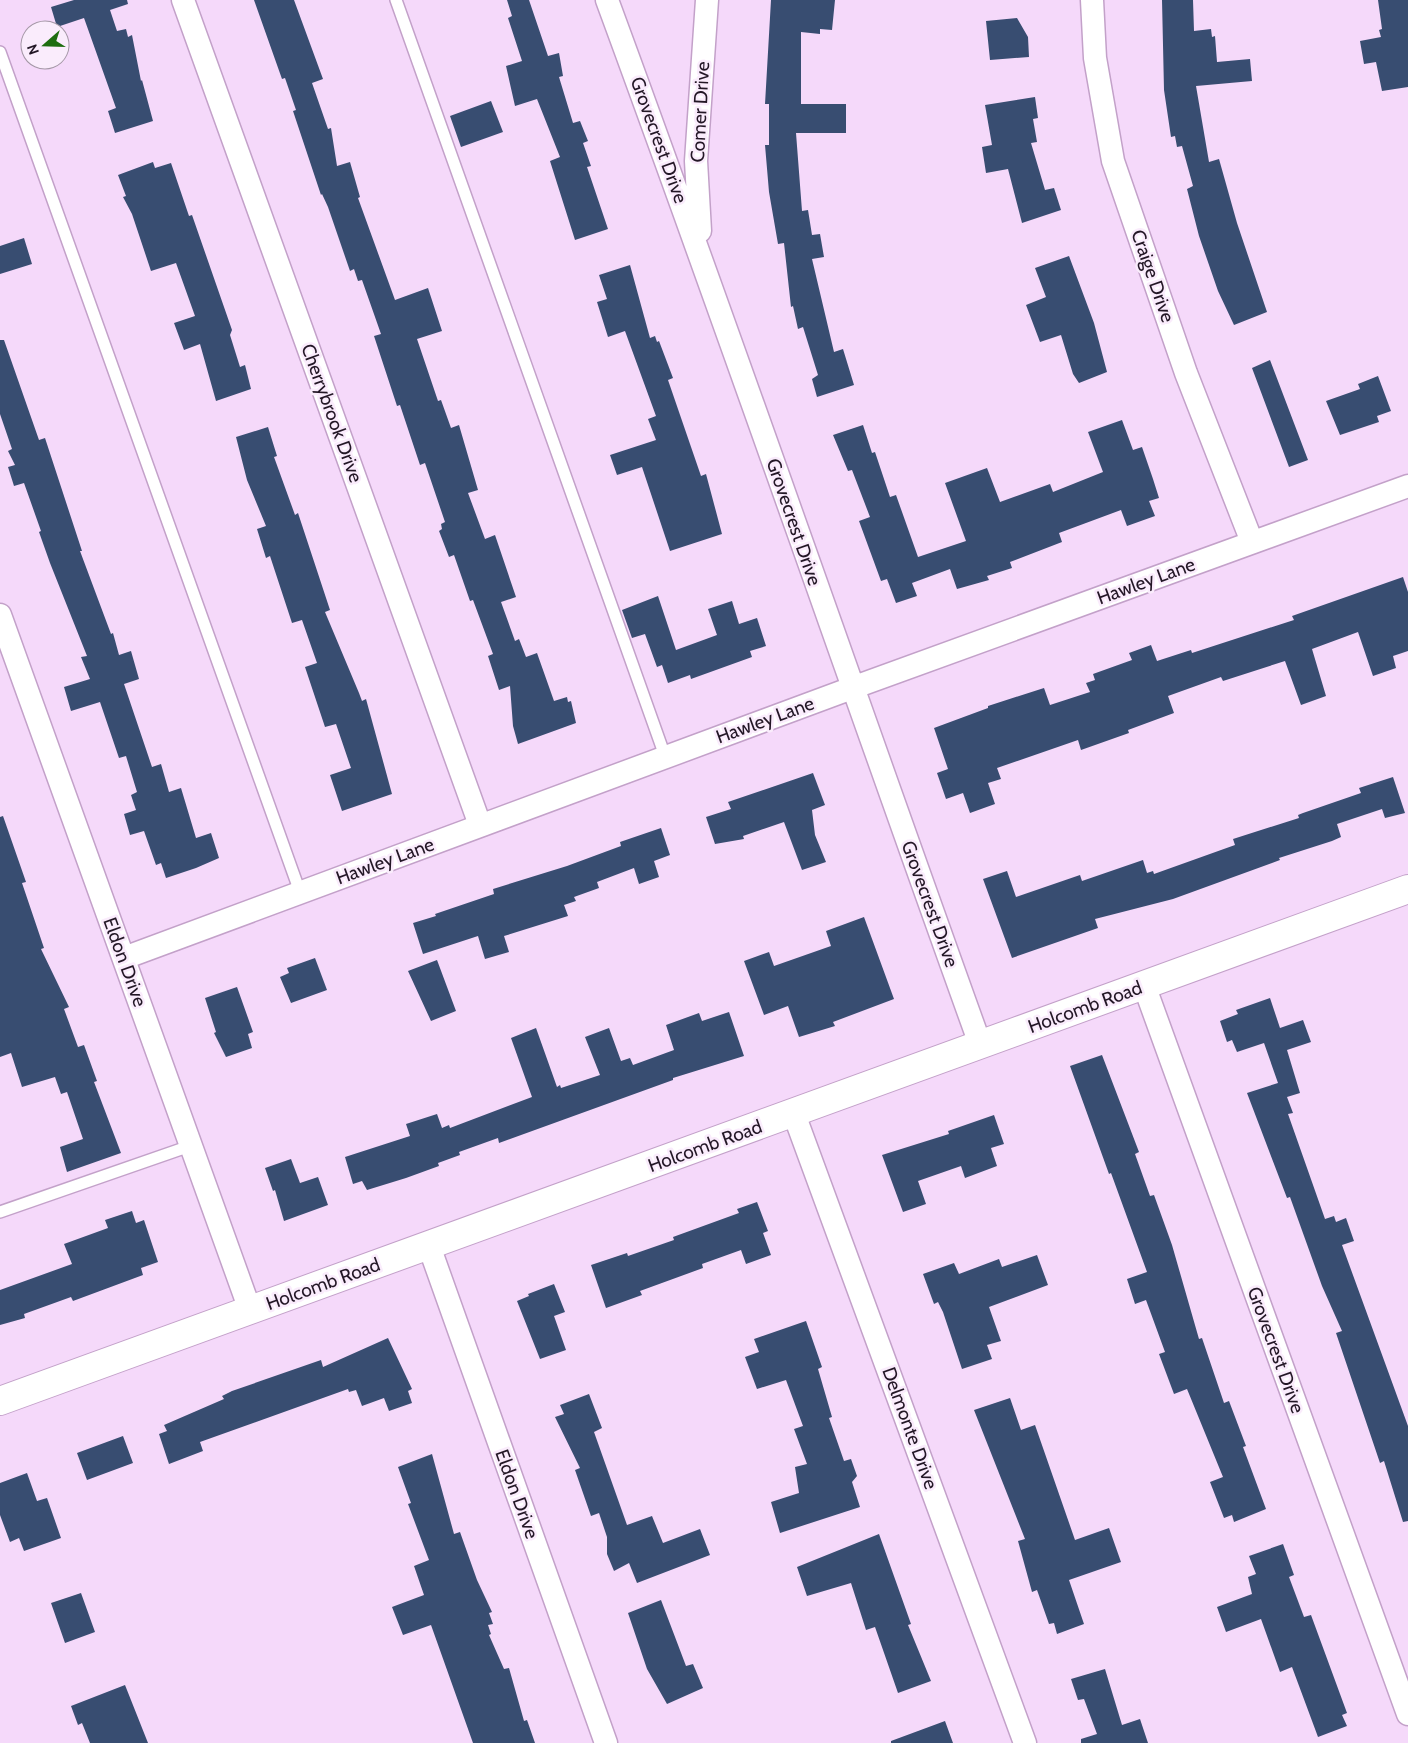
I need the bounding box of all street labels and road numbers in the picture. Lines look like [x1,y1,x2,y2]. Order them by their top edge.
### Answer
street label: Comer Drive [686,61,714,163]
street label: Grovecrest Drive [625,74,693,207]
street label: Craige Drive [1126,227,1180,326]
street label: Cherrybrook Drive [296,340,368,486]
street label: Grovecrest Drive [761,455,827,589]
street label: Hawley Lane [1094,553,1198,609]
street label: Hawley Lane [713,692,817,748]
street label: Hawley Lane [333,833,437,889]
street label: Grovecrest Drive [896,838,964,971]
street label: Eldon Drive [98,914,152,1010]
street label: Holcomb Road [1025,976,1145,1038]
street label: Holcomb Road [645,1115,765,1177]
street label: Holcomb Road [263,1253,383,1315]
street label: Grovecrest Drive [1242,1284,1310,1417]
street label: Delmonte Drive [877,1364,943,1493]
street label: Eldon Drive [490,1446,544,1542]

